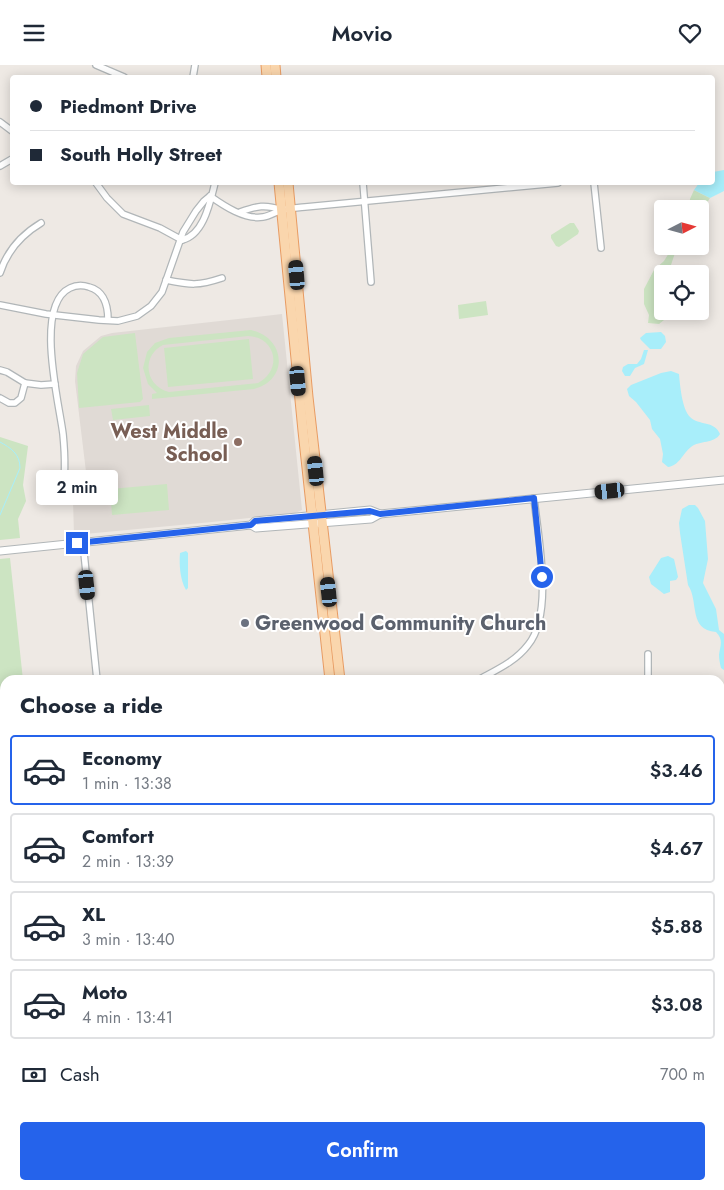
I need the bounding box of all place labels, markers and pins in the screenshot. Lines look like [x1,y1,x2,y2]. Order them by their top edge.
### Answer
place label: West Middle School [110,417,228,469]
marker: West Middle School [232,436,244,448]
place label: Greenwood Community Church [255,609,546,638]
marker: Greenwood Community Church [239,617,251,629]

